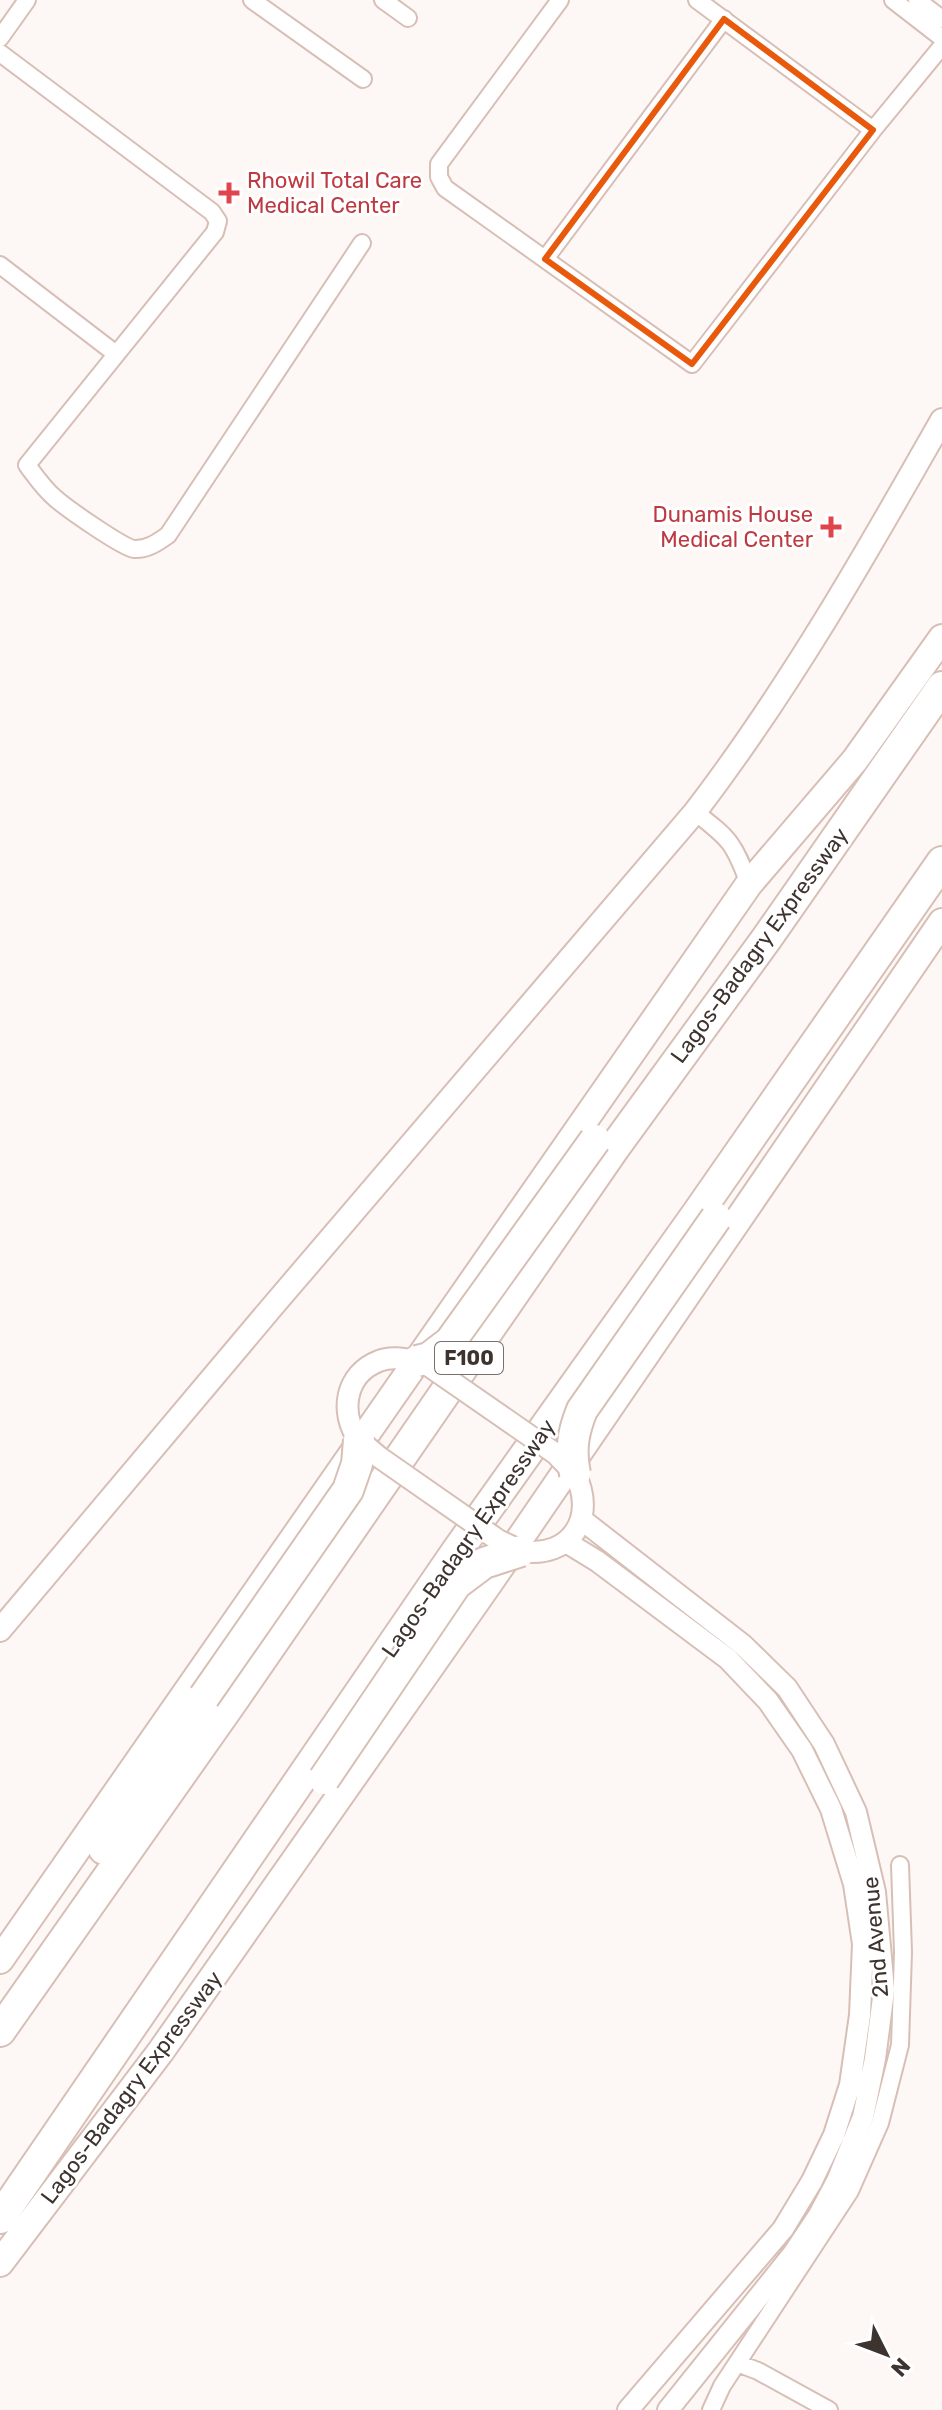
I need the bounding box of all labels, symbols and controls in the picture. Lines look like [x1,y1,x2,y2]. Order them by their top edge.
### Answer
place label: Rhowil Total Care Medical Center [247,167,422,219]
marker: Rhowil Total Care Medical Center [218,182,240,204]
place label: Dunamis House Medical Center [653,501,814,553]
marker: Dunamis House Medical Center [820,516,842,538]
street label: Lagos-Badagry Expressway [665,822,854,1068]
road number: F100 [435,1342,503,1374]
street label: Lagos-Badagry Expressway [376,1414,561,1663]
street label: 2nd Avenue [857,1875,894,1999]
street label: Lagos-Badagry Expressway [35,1966,228,2209]
north arrow [846,2314,926,2394]
text: N [885,2352,916,2382]

